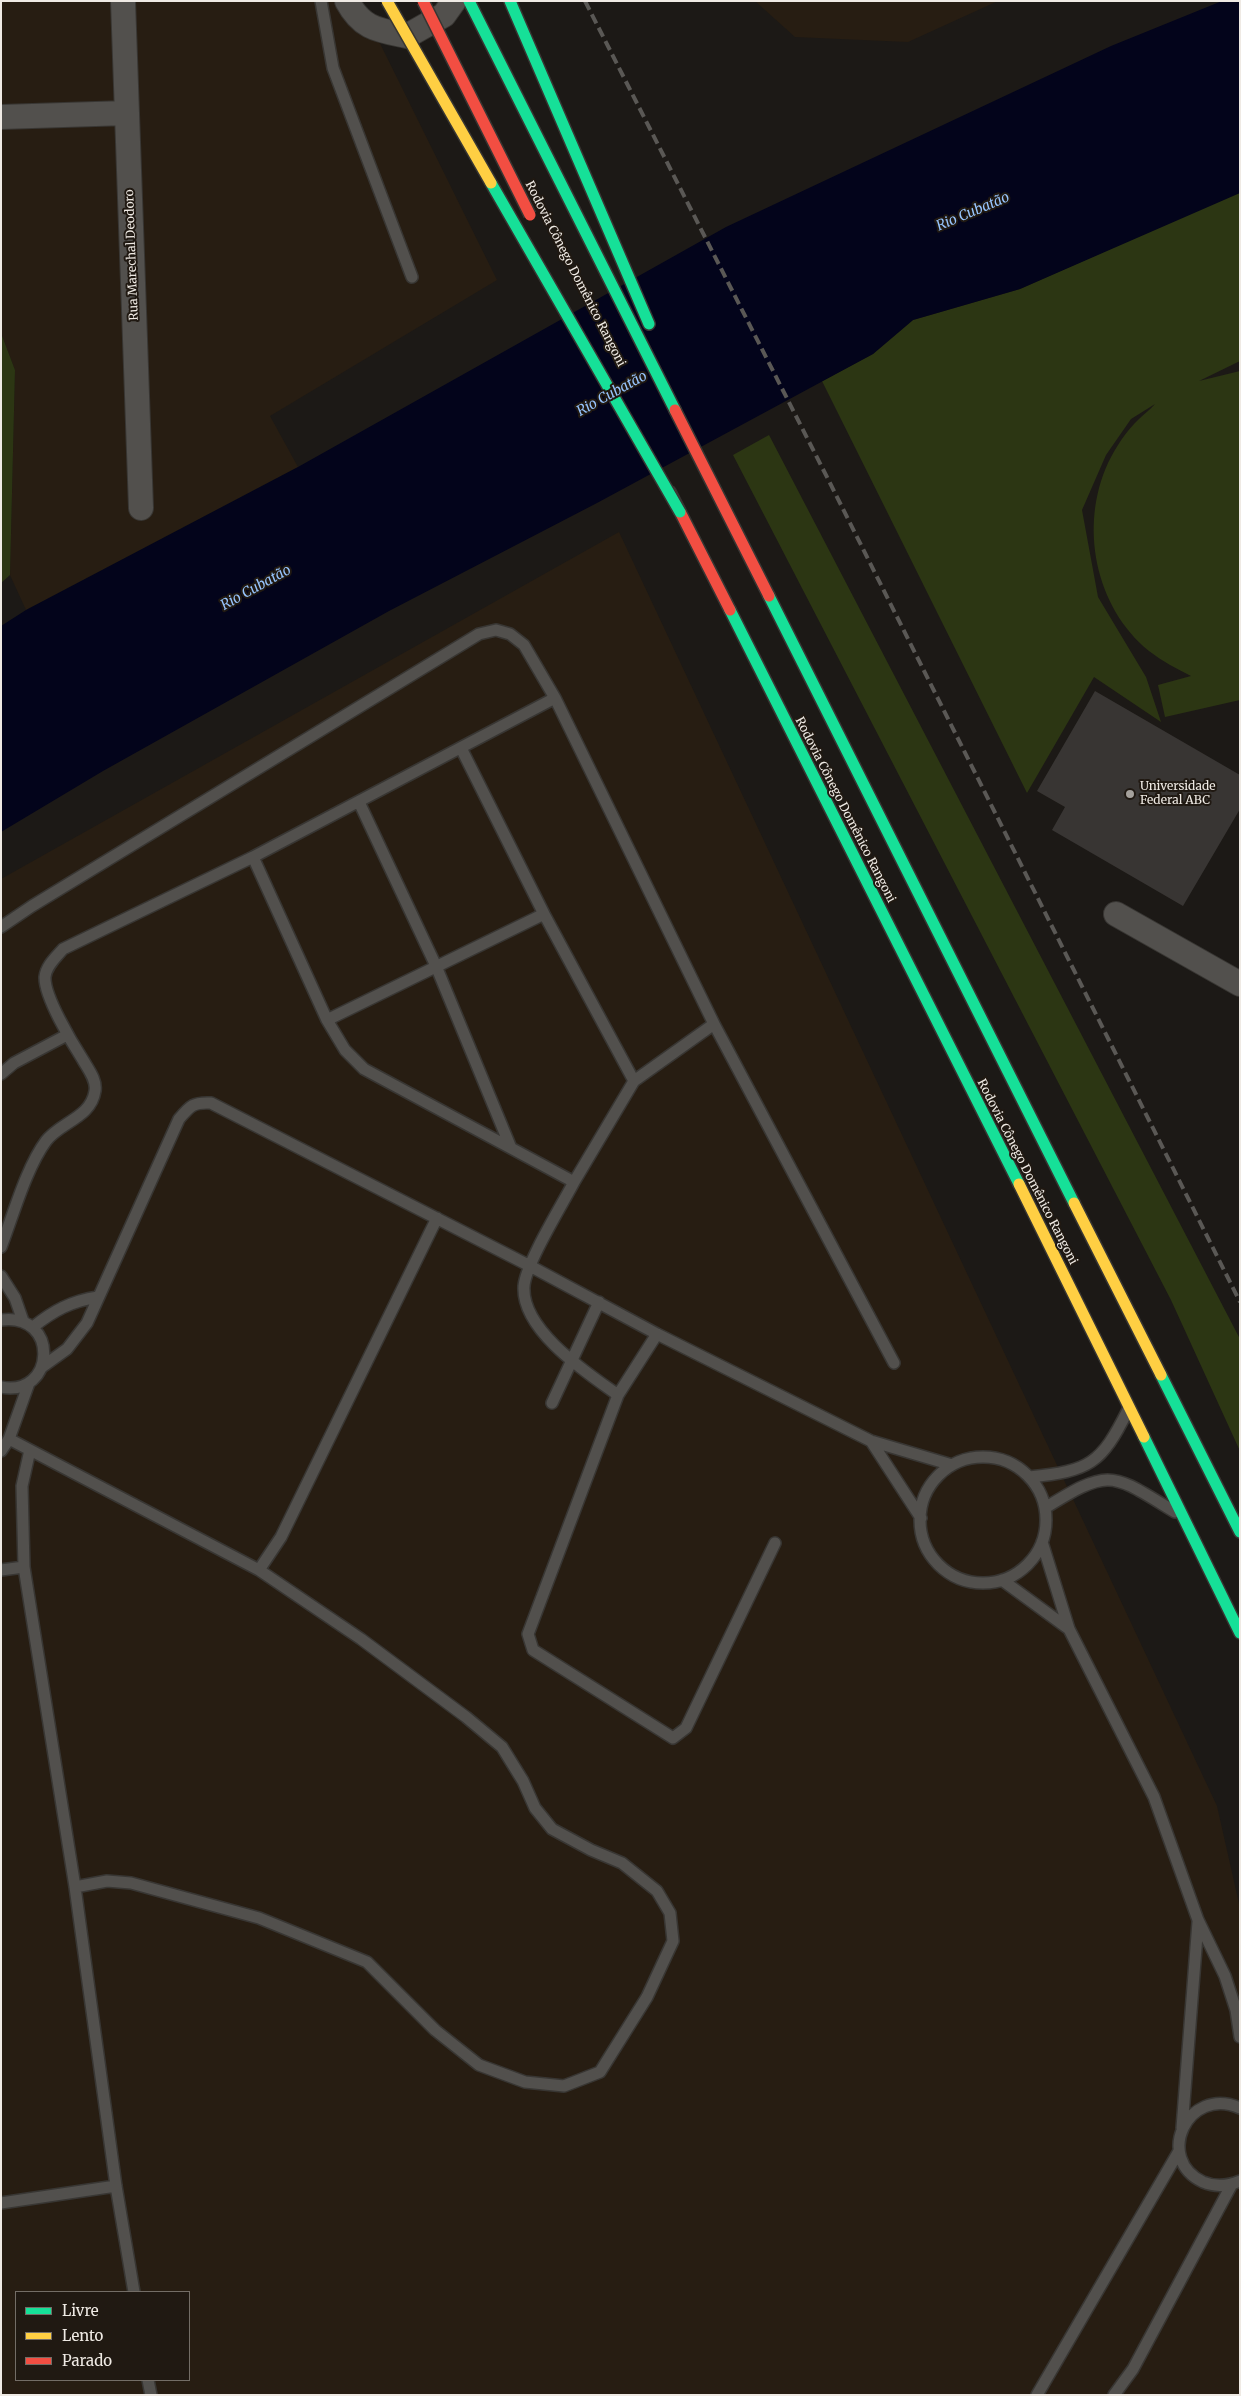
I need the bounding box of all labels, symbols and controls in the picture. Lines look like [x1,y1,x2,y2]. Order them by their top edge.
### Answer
street label: Rodovia Cônego Domênico Rangoni [522,179,628,369]
street label: Rua Marechal Deodoro [123,189,141,321]
water label: Rio Cubatão [934,189,1012,235]
water label: Rio Cubatão [574,368,650,420]
water label: Rio Cubatão [218,562,294,614]
street label: Rodovia Cônego Domênico Rangoni [792,715,898,905]
place label: Universidade Federal ABC [1140,780,1216,808]
marker: Universidade Federal ABC [1124,788,1136,800]
street label: Rodovia Cônego Domênico Rangoni [974,1077,1080,1267]
legend [15,2291,190,2381]
text: Livre [62,2301,99,2320]
text: Lento [62,2326,103,2345]
text: Parado [62,2351,112,2370]

